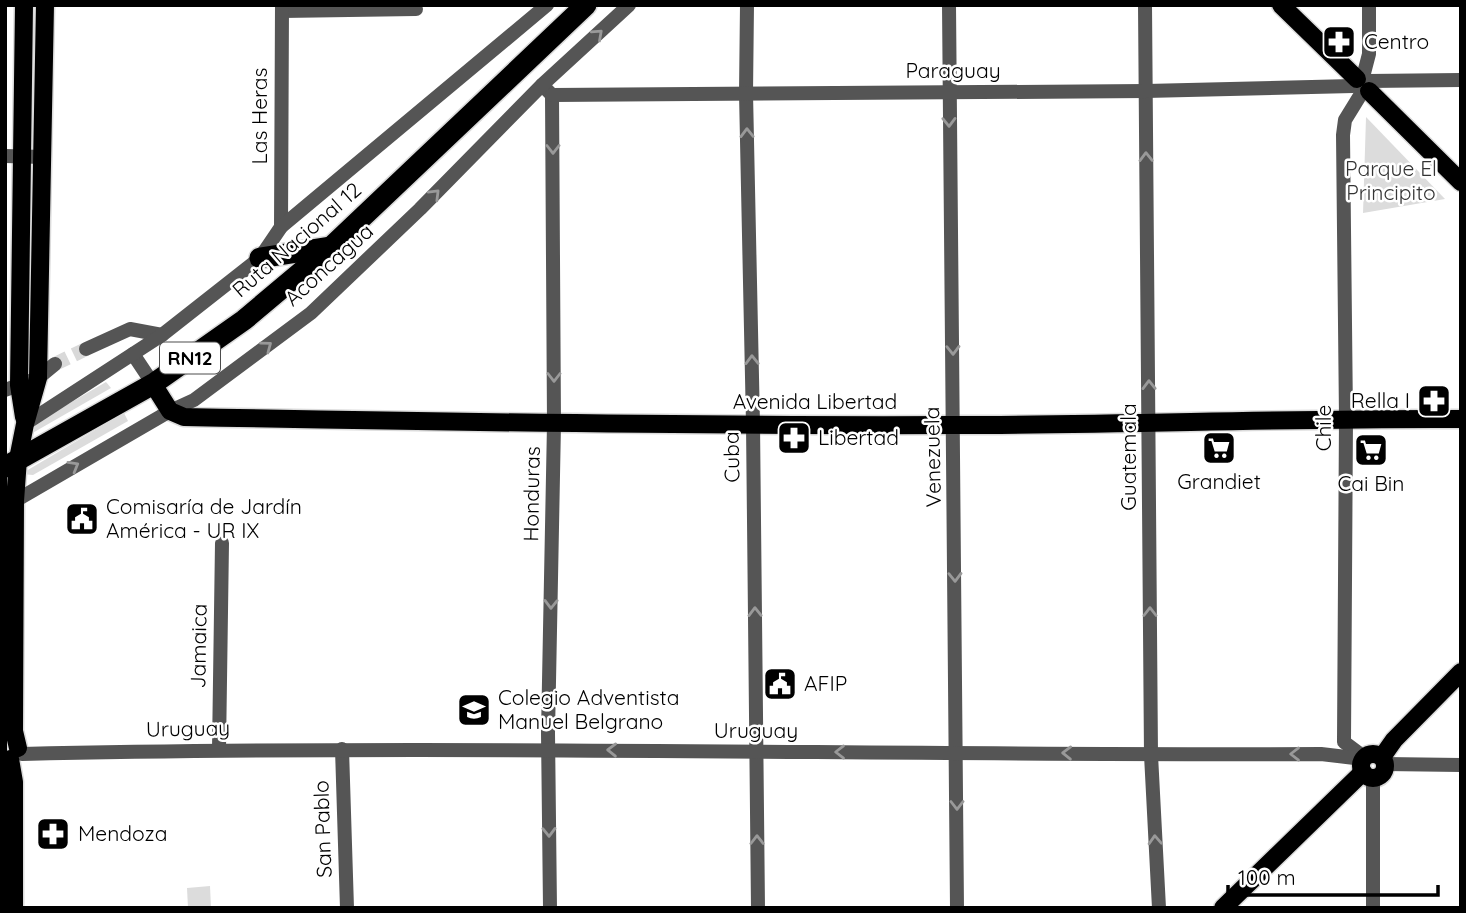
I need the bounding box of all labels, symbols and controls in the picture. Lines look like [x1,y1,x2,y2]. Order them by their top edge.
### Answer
pharmacy icon: Centro [1320,23,1358,61]
place label: Centro [1364,28,1429,54]
one-way arrow [590,30,603,43]
street label: Paraguay [905,57,1001,83]
street label: Las Heras [246,68,272,164]
one-way arrow [942,117,957,128]
one-way arrow [739,127,755,137]
one-way arrow [545,144,561,155]
one-way arrow [1139,152,1154,163]
park label: Parque El Principito [1345,155,1437,205]
street label: Ruta Nacional 12 [227,176,366,302]
one-way arrow [427,189,440,202]
street label: Aconcagua [279,218,378,311]
one-way arrow [259,341,271,354]
road number: RN12 [160,342,220,374]
one-way arrow [945,345,960,356]
one-way arrow [744,354,759,365]
one-way arrow [546,372,562,382]
one-way arrow [1142,379,1157,390]
pharmacy icon: Rella I [1415,382,1453,420]
place label: Rella I [1351,387,1410,413]
street label: Avenida Libertad [733,388,897,414]
street label: Guatemala [1115,403,1141,511]
street label: Chile [1310,405,1336,451]
street label: Venezuela [918,406,946,508]
pharmacy icon: Libertad [775,419,813,457]
place label: Libertad [818,424,899,450]
supermarket icon: Grandiet [1200,429,1238,467]
street label: Cuba [718,431,744,483]
supermarket icon: Cai Bin [1352,431,1390,469]
street label: Honduras [517,446,545,542]
one-way arrow [67,462,80,475]
place label: Grandiet [1177,468,1261,494]
place label: Cai Bin [1338,470,1404,496]
place label: Comisaría de Jardín América - UR IX [106,493,302,543]
public building icon: Comisaría de Jardín América - UR IX [63,500,101,538]
one-way arrow [947,573,963,583]
one-way arrow [543,599,558,610]
street label: Jamaica [184,603,212,689]
one-way arrow [747,606,763,617]
one-way arrow [1142,606,1158,617]
public building icon: AFIP [761,665,799,703]
place label: AFIP [804,670,847,696]
place label: Colegio Adventista Manuel Belgrano [498,684,679,734]
school or university icon: Colegio Adventista Manuel Belgrano [455,691,493,729]
street label: Uruguay [146,714,230,742]
street label: Uruguay [714,717,798,743]
one-way arrow [607,743,618,758]
one-way arrow [834,744,845,760]
one-way arrow [1062,746,1073,761]
one-way arrow [1289,746,1300,762]
street label: San Pablo [307,780,337,878]
one-way arrow [949,800,965,811]
pharmacy icon: Mendoza [34,815,72,853]
place label: Mendoza [78,820,167,846]
one-way arrow [541,827,557,837]
one-way arrow [749,834,765,844]
one-way arrow [1148,834,1163,845]
scale bar [1228,853,1438,897]
text: 100 m [1238,864,1296,890]

